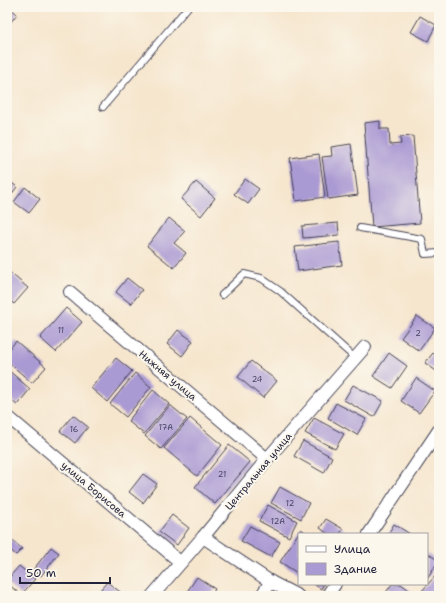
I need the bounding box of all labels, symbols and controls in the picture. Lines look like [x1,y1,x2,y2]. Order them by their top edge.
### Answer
house number: 11 [58,325,64,336]
house number: 2 [415,328,421,339]
street label: Нижняя улица [136,347,200,404]
house number: 24 [252,374,263,385]
house number: 17А [159,422,173,433]
house number: 16 [70,424,79,435]
street label: Центральная улица [222,429,295,513]
street label: улица Борисова [59,459,129,521]
house number: 21 [218,469,226,480]
house number: 12 [286,498,295,509]
house number: 12А [271,516,285,527]
legend [298,533,428,585]
text: Улица [334,541,371,557]
scale bar [20,559,110,585]
text: Здание [334,561,378,577]
text: 50 m [26,565,56,581]

